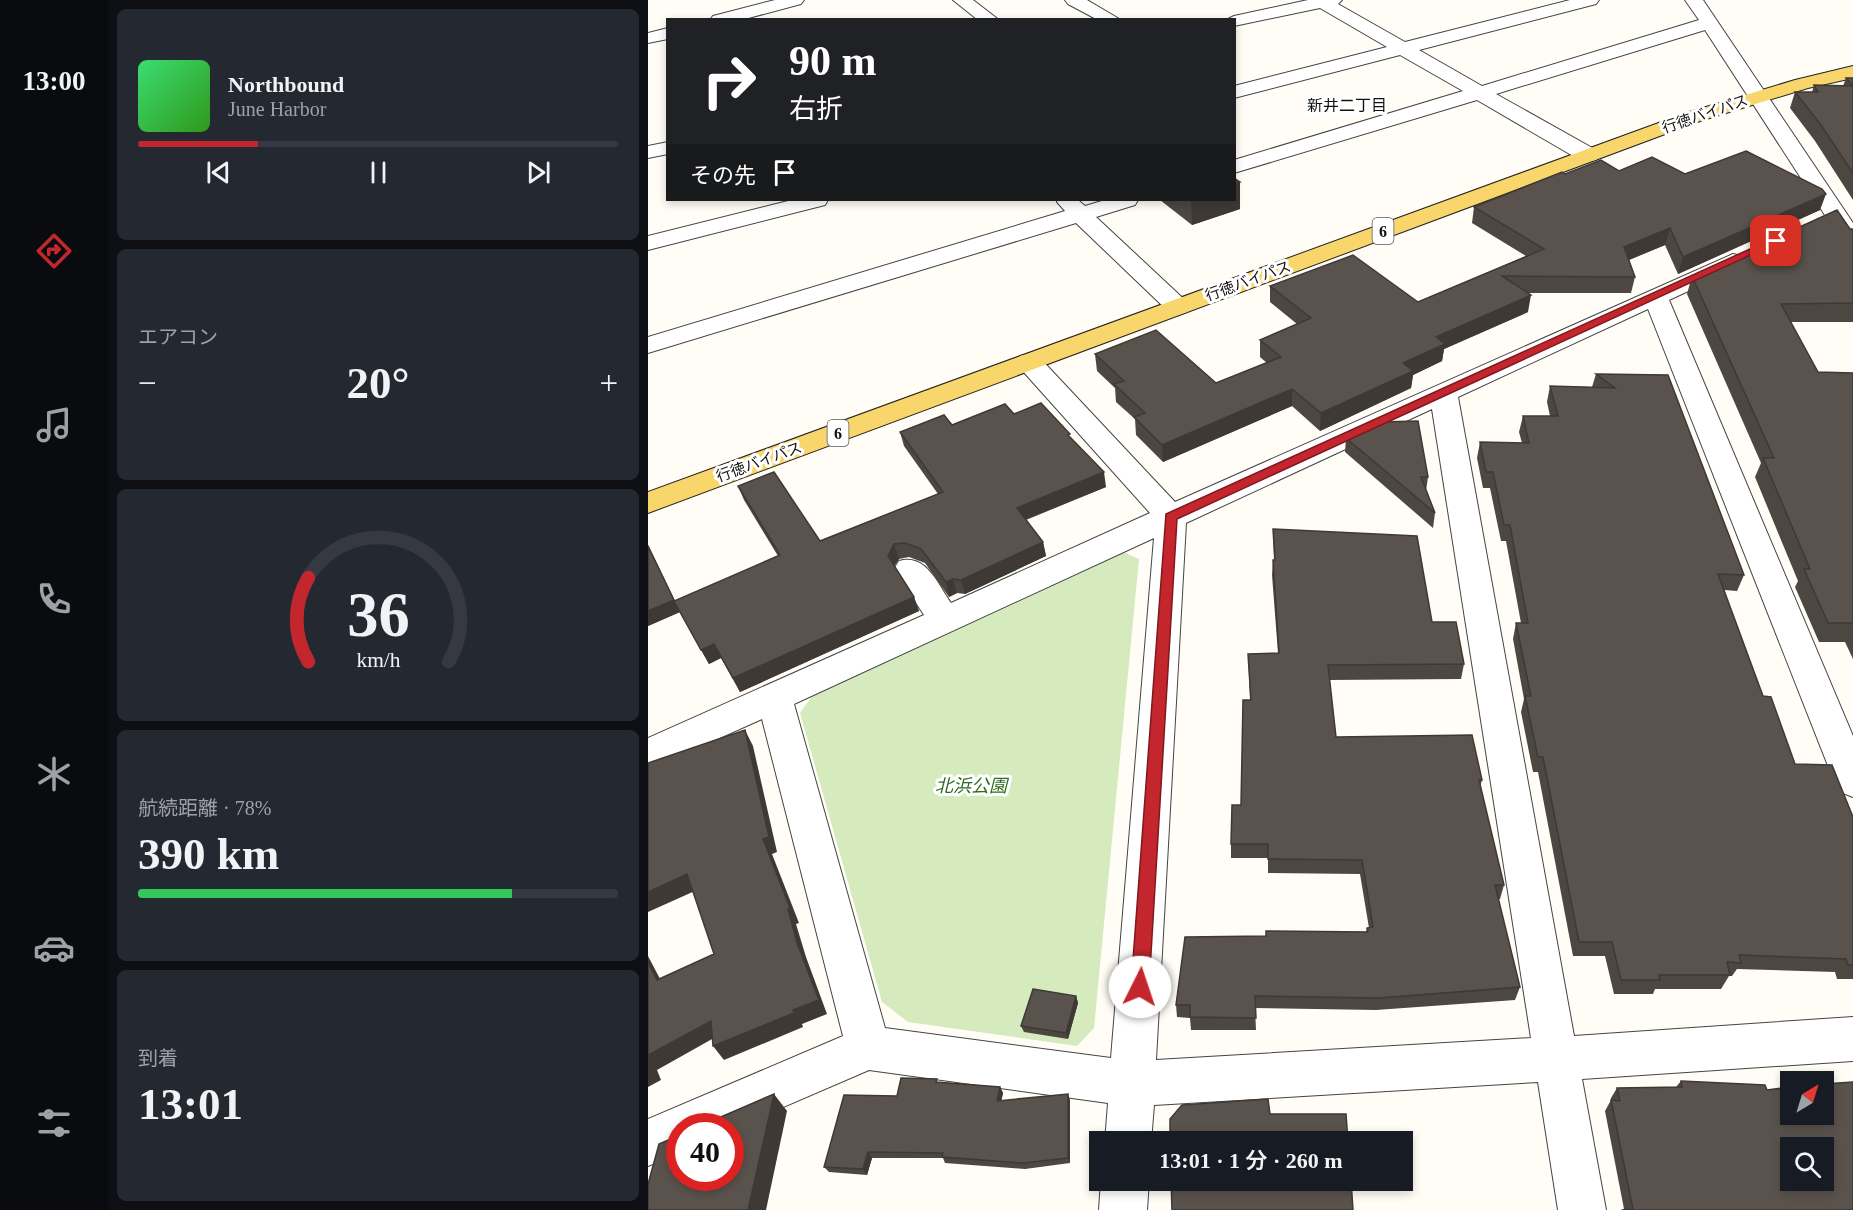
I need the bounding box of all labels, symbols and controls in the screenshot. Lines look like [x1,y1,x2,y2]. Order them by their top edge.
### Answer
text: 90 m [789,38,877,84]
icon: right [690,42,768,120]
text: 13:00 [23,66,86,96]
text: Northbound [228,72,344,97]
street label: 行徳バイパス [1660,92,1750,136]
text: 右折 [789,94,843,124]
district label: 新井二丁目 [1307,97,1387,114]
text: June Harbor [228,98,326,120]
icon: previous [202,156,235,189]
icon: pause [362,156,395,189]
icon: next [522,156,555,189]
icon: arrive [768,156,801,189]
text: その先 [690,163,756,188]
pin [1750,215,1801,266]
road number: 6 [1372,218,1394,244]
icon: arrive [1759,224,1792,257]
icon: directions [33,230,75,272]
street label: 行徳バイパス [1203,258,1293,304]
text: エアコン [138,326,218,348]
text: 20° [347,358,410,408]
text: − [138,365,157,401]
text: + [599,365,618,401]
icon: music [33,404,75,446]
road number: 6 [828,420,849,446]
street label: 行徳バイパス [714,439,804,485]
icon: phone [33,578,75,620]
text: 36 [347,580,409,649]
text: km/h [356,648,400,672]
icon: climate [33,753,75,795]
park label: 北浜公園 [935,776,1010,796]
text: 航続距離 · 78% [138,797,271,819]
text: 390 km [138,829,279,879]
icon: car [33,927,75,969]
position arrow [1108,955,1172,1019]
text: 到着 [138,1047,178,1069]
north arrow [1780,1071,1834,1125]
map controls [1780,1071,1834,1191]
text: 13:01 [138,1079,243,1129]
icon: filters [33,1102,75,1144]
speed limit sign: 40 [666,1113,744,1191]
button: search [1780,1137,1834,1191]
text: 13:01 · 1 分 · 260 m [1159,1148,1343,1173]

